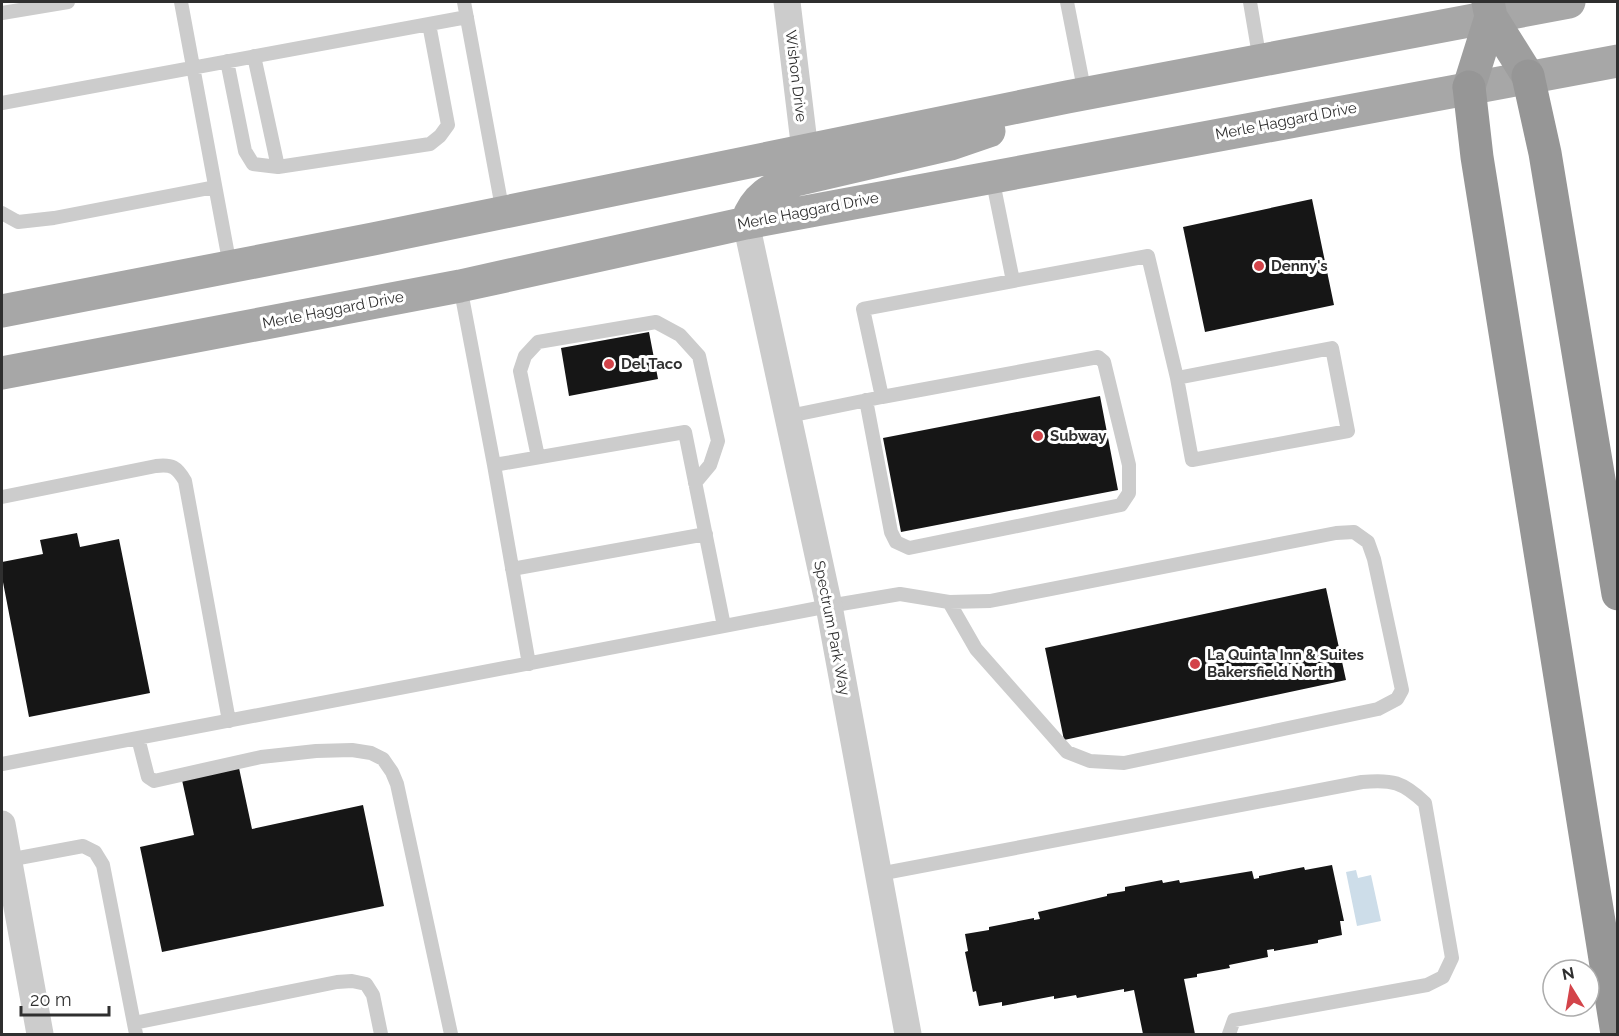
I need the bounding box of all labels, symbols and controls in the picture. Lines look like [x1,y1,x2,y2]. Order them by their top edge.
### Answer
street label: Wishon Drive [781,29,811,123]
street label: Merle Haggard Drive [1214,98,1358,144]
street label: Merle Haggard Drive [736,188,880,234]
place label: Denny's [1271,257,1328,275]
marker: Denny's [1252,259,1266,273]
street label: Merle Haggard Drive [261,287,405,333]
place label: Del Taco [621,355,682,373]
marker: Del Taco [602,357,616,371]
place label: Subway [1050,427,1107,445]
marker: Subway [1031,429,1045,443]
street label: Spectrum Park Way [810,559,854,697]
place label: La Quinta Inn & Suites Bakersfield North [1207,646,1364,681]
marker: La Quinta Inn & Suites Bakersfield North [1188,657,1202,671]
north arrow [1541,958,1601,1018]
text: N [1560,963,1576,984]
scale bar [21,979,110,1017]
text: 20 m [30,989,72,1010]

